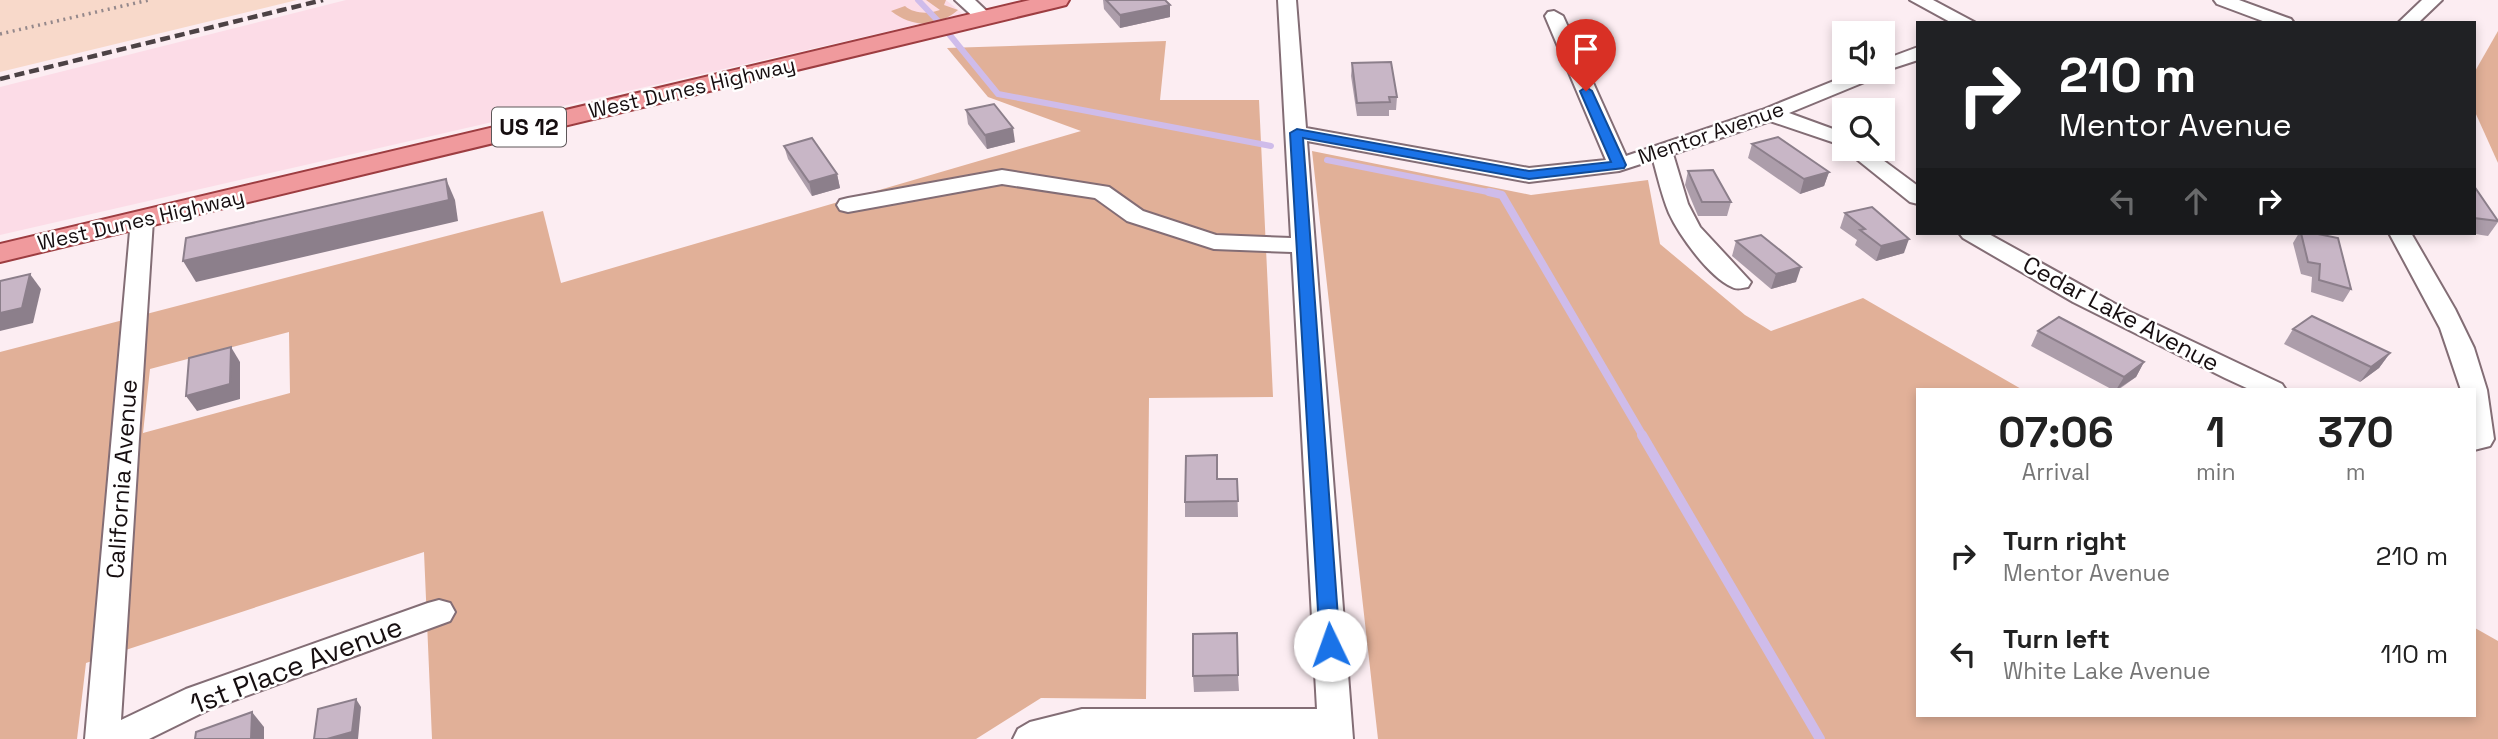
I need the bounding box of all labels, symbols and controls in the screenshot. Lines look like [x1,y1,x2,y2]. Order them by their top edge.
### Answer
pin [1556,19,1616,91]
map controls [1832,21,1895,161]
button: sound [1832,21,1895,84]
icon: arrive [1567,30,1605,68]
text: 210 m [2059,44,2196,106]
icon: right [1944,49,2035,140]
street label: West Dunes Highway [586,51,798,124]
street label: Mentor Avenue [1634,95,1787,170]
button: search [1832,98,1895,161]
text: Mentor Avenue [2059,105,2292,145]
road number: US 12 [492,108,566,146]
icon: left [2104,182,2142,220]
icon: ahead [2177,182,2215,220]
icon: right [2250,182,2288,220]
street label: West Dunes Highway [35,183,247,256]
street label: Cedar Lake Avenue [2018,249,2225,378]
street label: California Avenue [99,378,144,580]
text: 07:06 [1998,406,2114,459]
text: 1 [2206,406,2225,459]
text: 370 [2318,406,2394,459]
text: Arrival [2022,457,2090,487]
text: min [2196,457,2235,487]
text: m [2346,457,2366,487]
text: Turn right [2003,524,2127,558]
icon: right [1944,537,1982,575]
text: 210 m [2376,539,2448,573]
text: Mentor Avenue [2003,558,2170,588]
street label: 1st Place Avenue [185,608,407,722]
position arrow [1293,608,1367,682]
text: Turn left [2003,622,2110,656]
icon: left [1944,635,1982,673]
text: 110 m [2381,637,2448,671]
text: White Lake Avenue [2003,656,2211,686]

